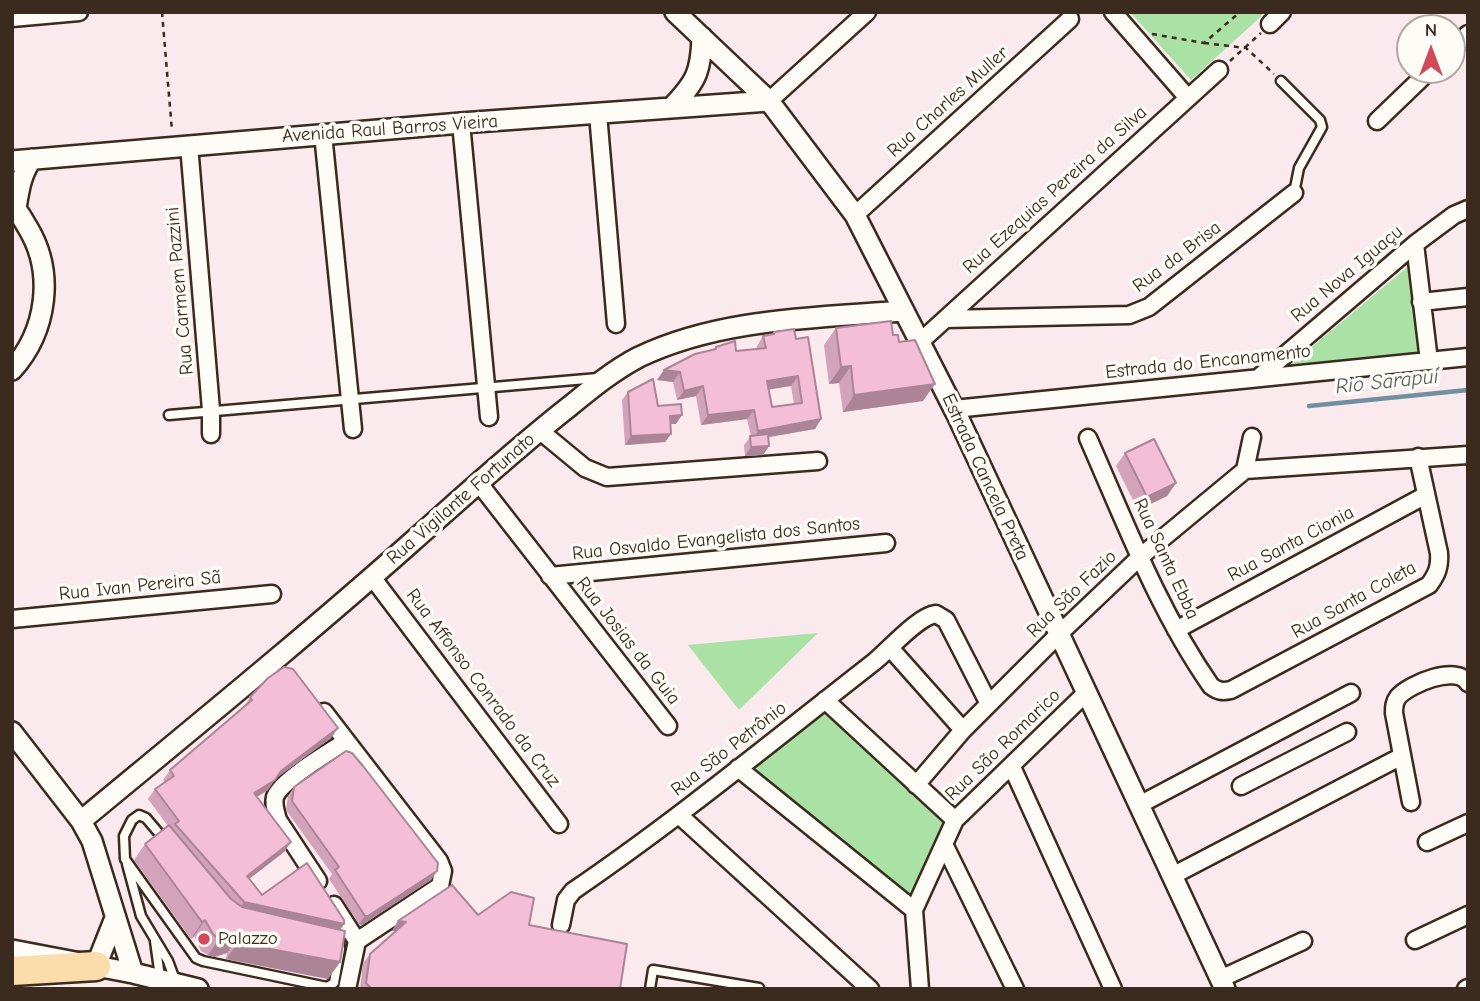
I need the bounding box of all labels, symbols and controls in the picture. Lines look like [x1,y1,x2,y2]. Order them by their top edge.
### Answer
north arrow [1396,14,1466,84]
text: N [1425,19,1437,41]
street label: Rua Charles Muller [883,42,1013,162]
street label: Rua Ezequias Pereira da Silva [958,101,1152,279]
street label: Avenida Raul Barros Vieira [281,110,499,148]
street label: Rua Carmem Pazzini [161,206,199,376]
street label: Rua da Brisa [1128,216,1226,298]
street label: Rua Nova Iguaçu [1286,221,1408,327]
street label: Estrada do Encanamento [1104,340,1312,384]
water label: Rio Sarapuí [1334,364,1440,400]
street label: Estrada Cancela Preta [936,390,1034,564]
street label: Rua Vigilante Fortunato [382,428,540,570]
street label: Rua Santa Ebba [1128,495,1204,623]
street label: Rua Santa Cionia [1224,501,1358,587]
street label: Rua Osvaldo Evangelista dos Santos [571,513,861,565]
street label: Rua São Fazio [1022,545,1122,643]
street label: Rua Santa Coleta [1288,556,1420,644]
street label: Rua Ivan Pereira Sã [58,566,222,606]
street label: Rua Josias da Guia [571,573,685,709]
street label: Rua Affonso Conrado da Cruz [401,584,565,792]
street label: Rua São Romarico [941,684,1065,806]
street label: Rua São Petrônio [667,697,791,801]
place label: Palazzo [218,928,278,950]
marker: Palazzo [196,931,212,947]

